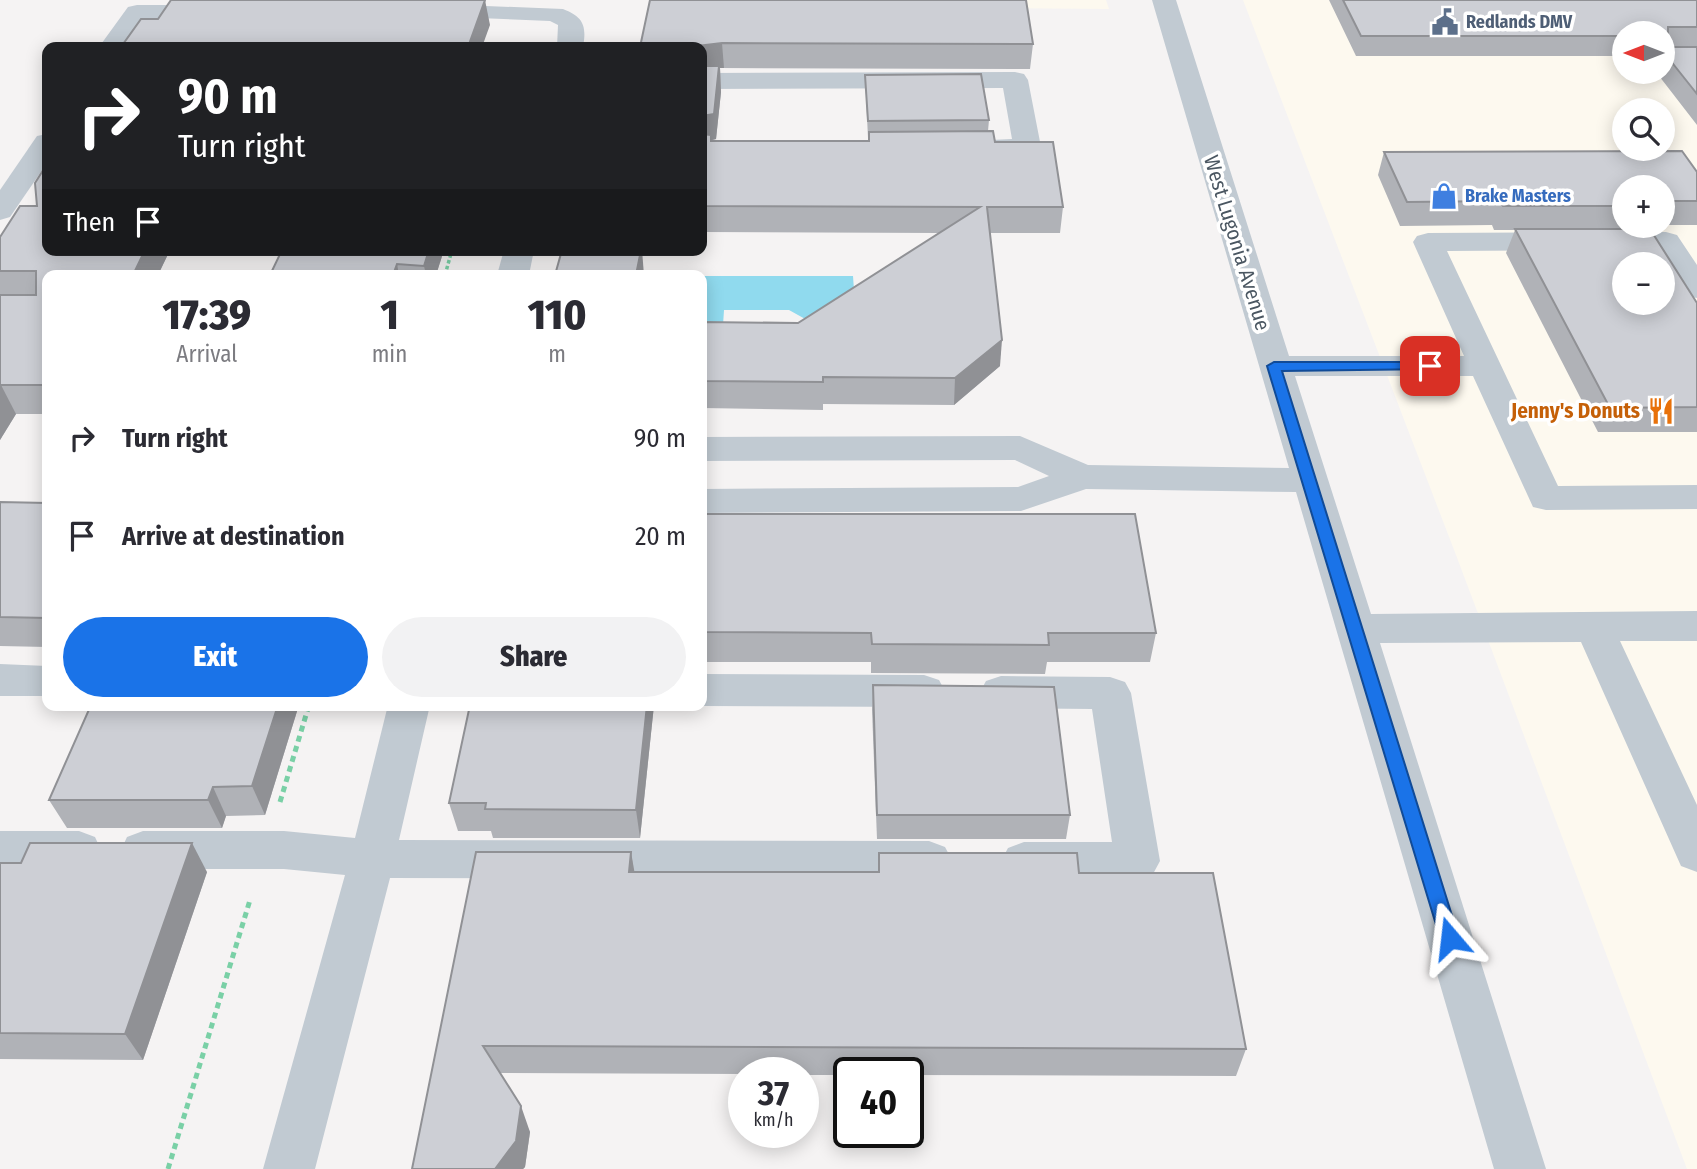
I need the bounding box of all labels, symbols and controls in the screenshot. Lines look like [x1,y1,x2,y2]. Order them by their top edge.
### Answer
public building icon: Redlands DMV [1430,7,1460,37]
place label: Redlands DMV [1466,11,1573,33]
north arrow [1612,21,1675,84]
map controls [1612,21,1675,315]
text: 90 m [178,67,278,126]
icon: right [63,70,154,161]
button: search [1612,98,1675,161]
text: Turn right [178,127,305,165]
street label: West Lugonia Avenue [1198,152,1276,334]
button: + [1612,175,1675,238]
shop icon: Brake Masters [1429,181,1459,211]
place label: Brake Masters [1465,185,1571,207]
icon: arrive [129,203,167,241]
text: Then [63,207,115,238]
button: − [1612,252,1675,315]
text: 17:39 [162,290,251,340]
text: 1 [380,290,399,340]
text: 110 [528,290,587,340]
pin [1400,336,1460,396]
text: Arrival [176,340,237,368]
text: min [372,340,407,368]
text: m [548,340,566,368]
icon: arrive [1411,347,1449,385]
restaurant icon: Jenny's Donuts [1646,396,1676,426]
place label: Jenny's Donuts [1510,398,1640,424]
icon: right [63,419,101,457]
text: Turn right [122,423,228,454]
text: 90 m [634,423,686,454]
icon: arrive [63,517,101,555]
text: Arrive at destination [122,521,345,552]
text: 20 m [635,521,686,552]
button: Exit [63,617,368,697]
button: Share [382,617,686,697]
position arrow [1413,901,1487,975]
speed limit sign: 40 [833,1057,924,1148]
text: 37 [758,1072,789,1114]
text: km/h [753,1109,794,1131]

